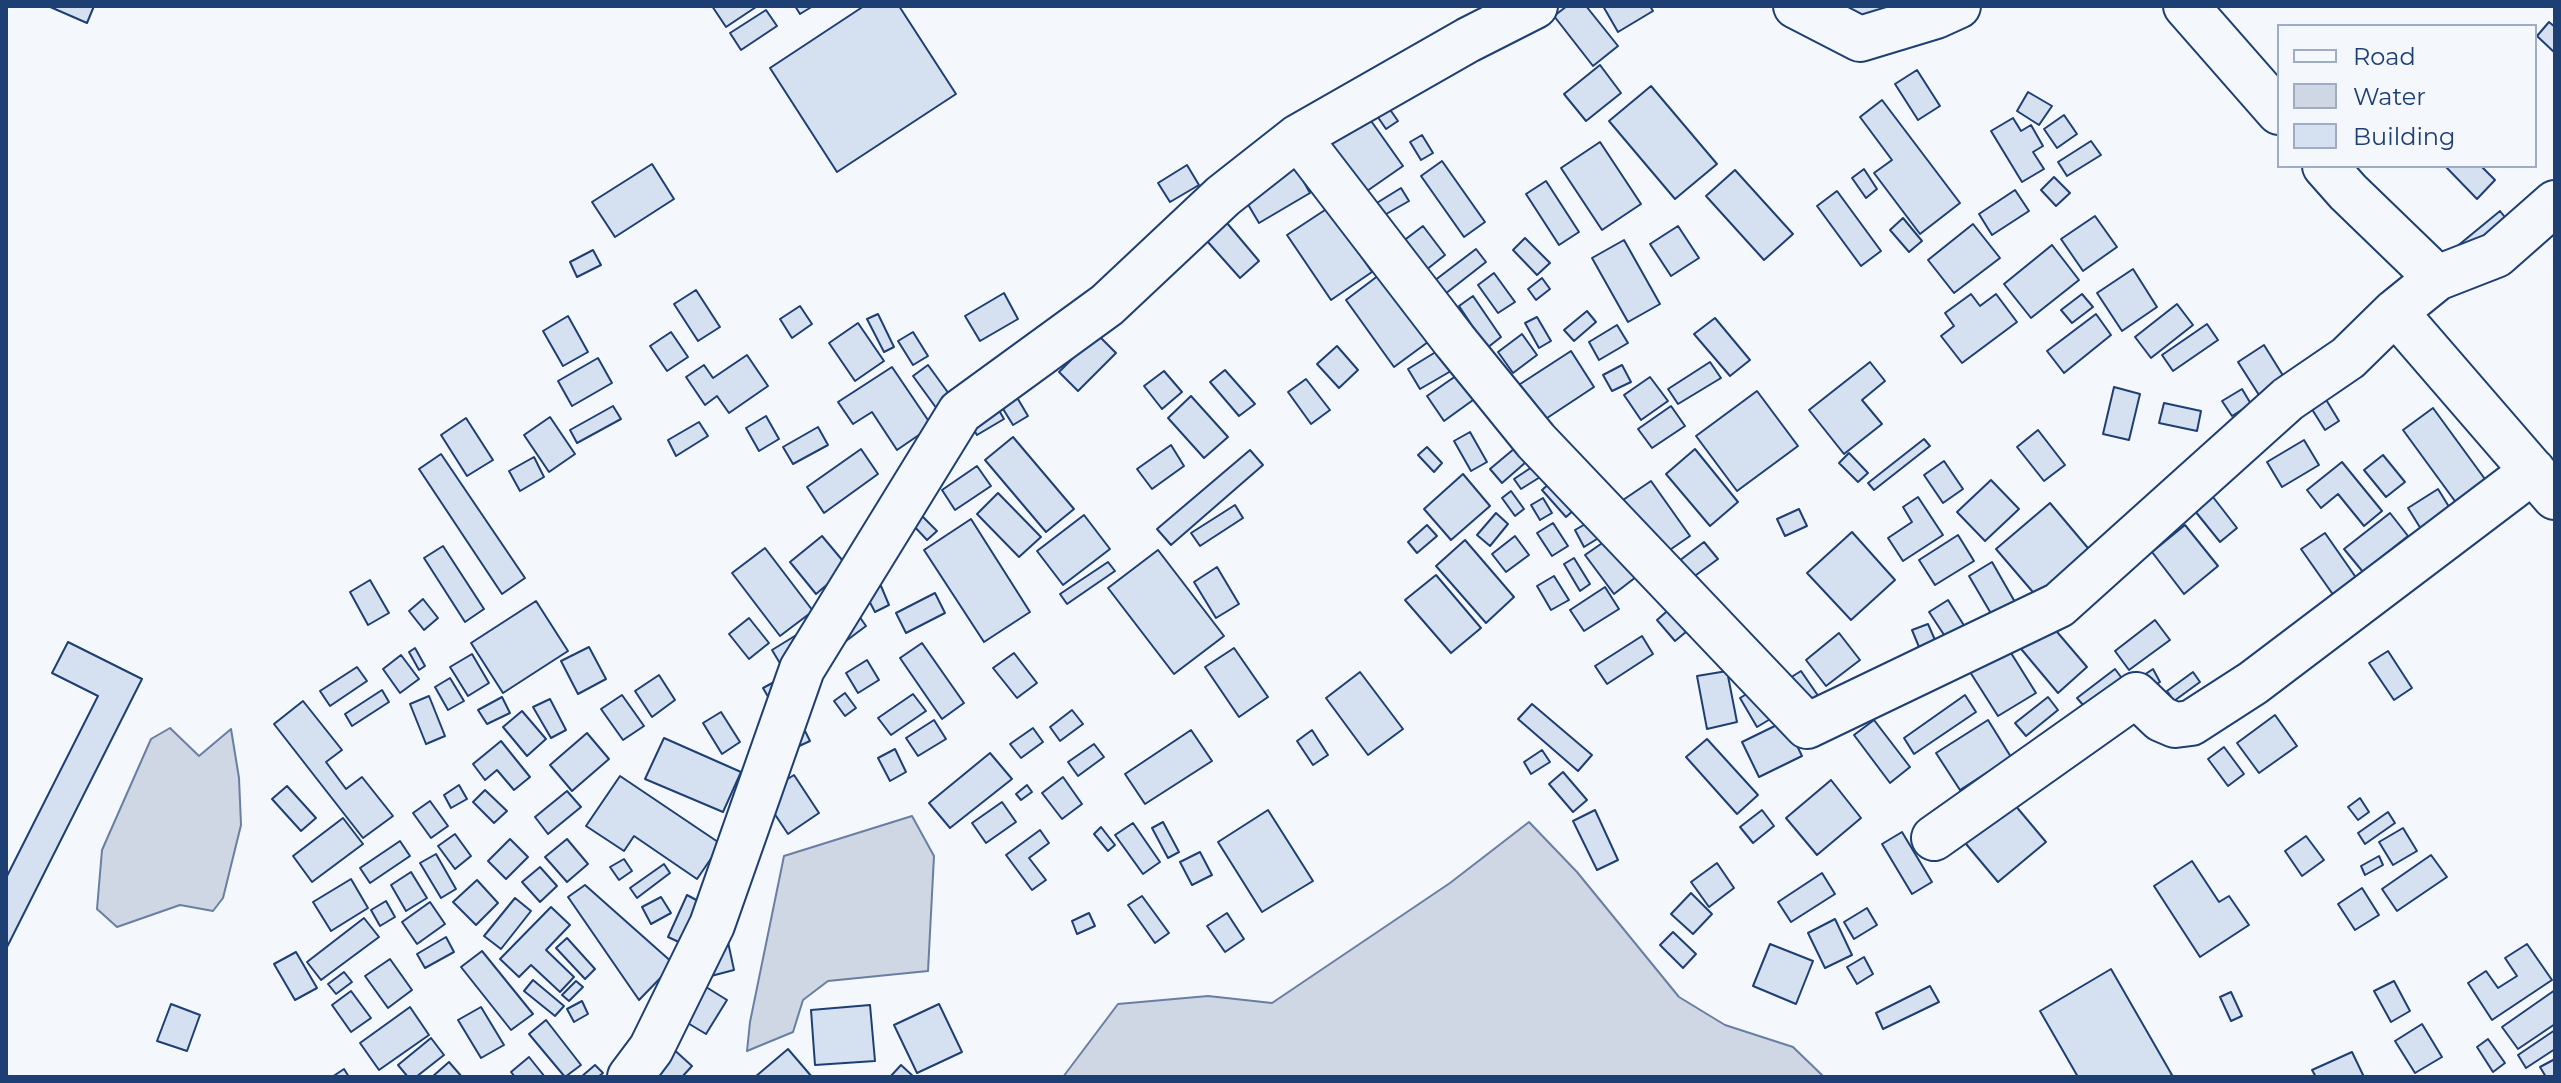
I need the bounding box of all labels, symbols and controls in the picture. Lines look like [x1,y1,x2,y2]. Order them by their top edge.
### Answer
legend [2277,24,2537,168]
text: Road [2353,42,2416,71]
text: Water [2353,82,2426,111]
text: Building [2353,122,2456,151]

